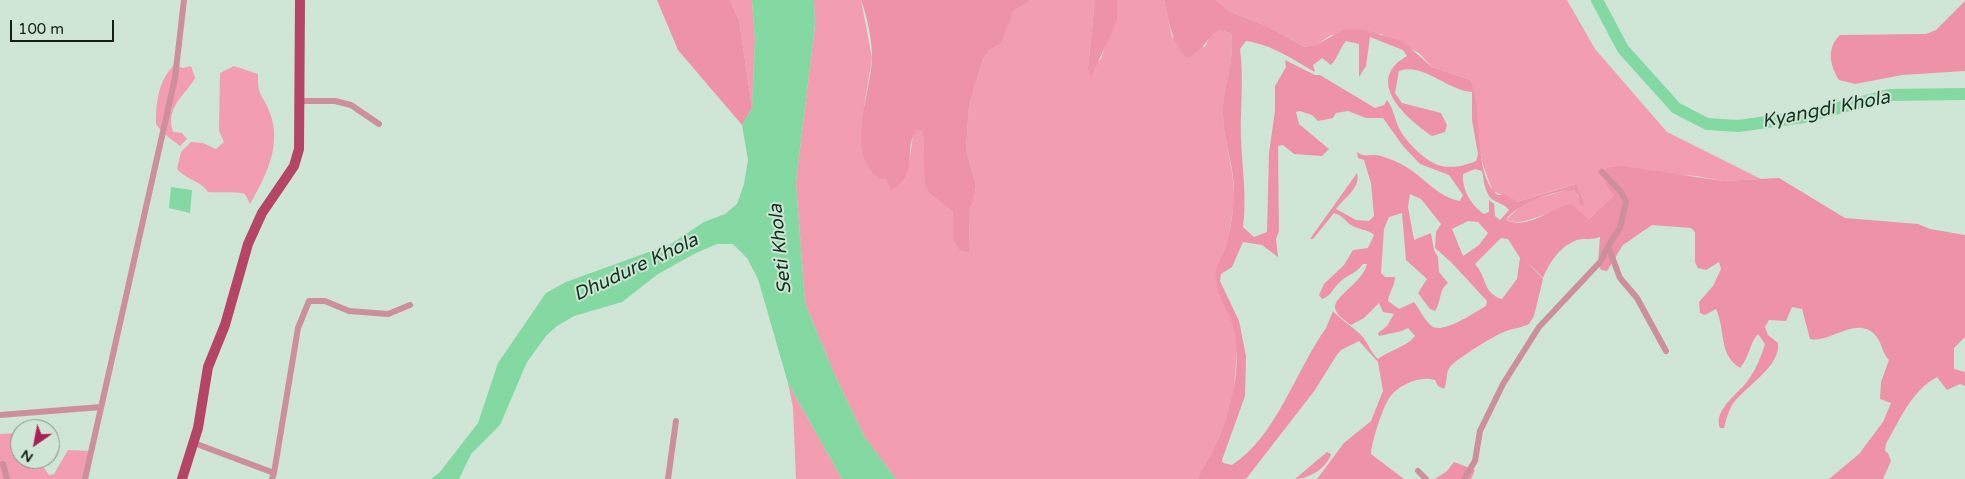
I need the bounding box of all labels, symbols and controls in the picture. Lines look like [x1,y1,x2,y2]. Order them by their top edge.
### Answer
scale bar [12,10,116,42]
text: 100 m [18,20,64,38]
water label: Kyangdi Khola [1760,86,1892,134]
water label: Seti Khola [765,203,797,295]
water label: Dhudure Khola [570,229,702,307]
north arrow [10,419,60,469]
text: N [18,446,36,466]

